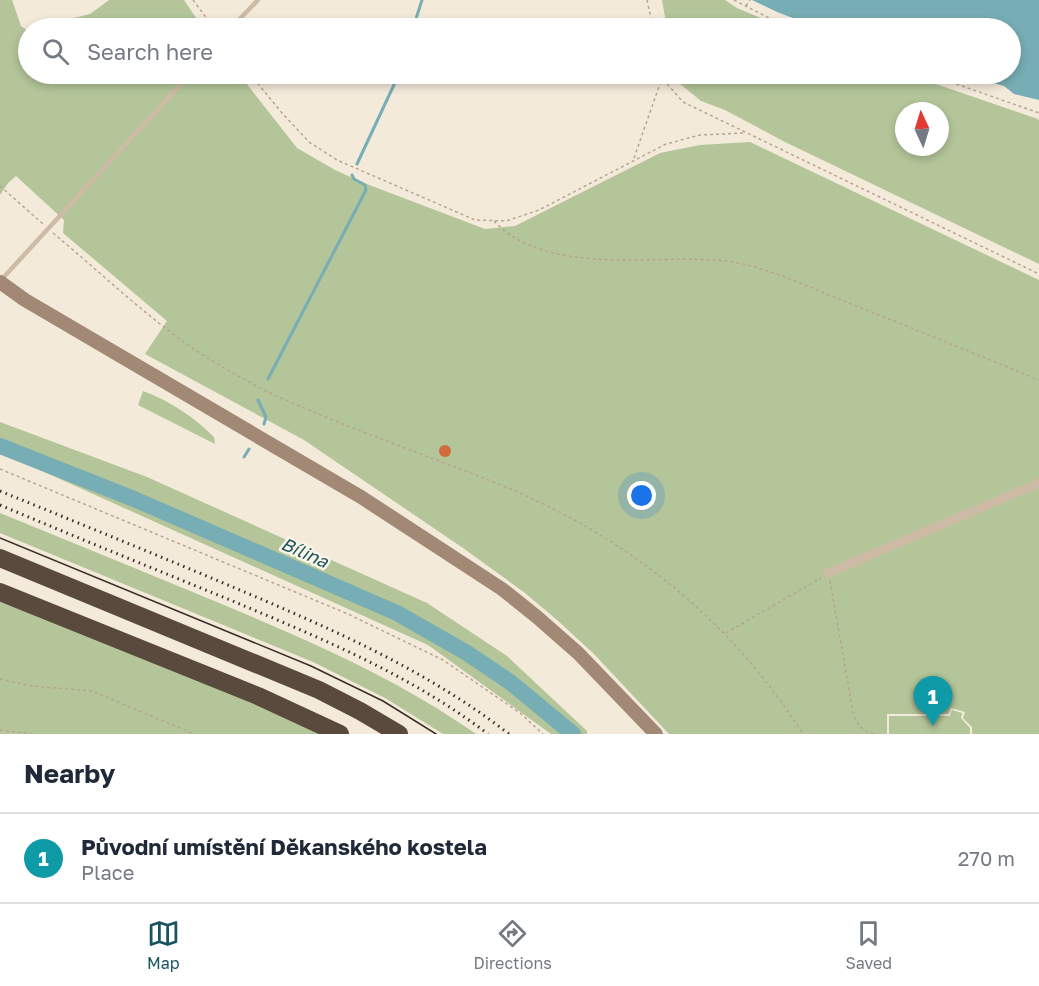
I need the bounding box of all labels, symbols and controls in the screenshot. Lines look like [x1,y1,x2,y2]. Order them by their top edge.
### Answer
search box [18,18,1021,84]
icon: search [39,35,72,68]
text: Search here [87,38,213,65]
north arrow [895,102,949,156]
your location [627,481,656,510]
water label: Bílina [278,532,333,572]
pin: 1 [914,676,952,726]
text: Nearby [24,758,115,789]
text: Původní umístění Děkanského kostela [81,833,487,860]
text: 1 [38,846,49,870]
text: 270 m [958,846,1015,870]
text: Place [81,860,134,884]
tab: Map [147,917,180,973]
tab: Directions [474,917,552,973]
tab: Saved [845,917,892,973]

